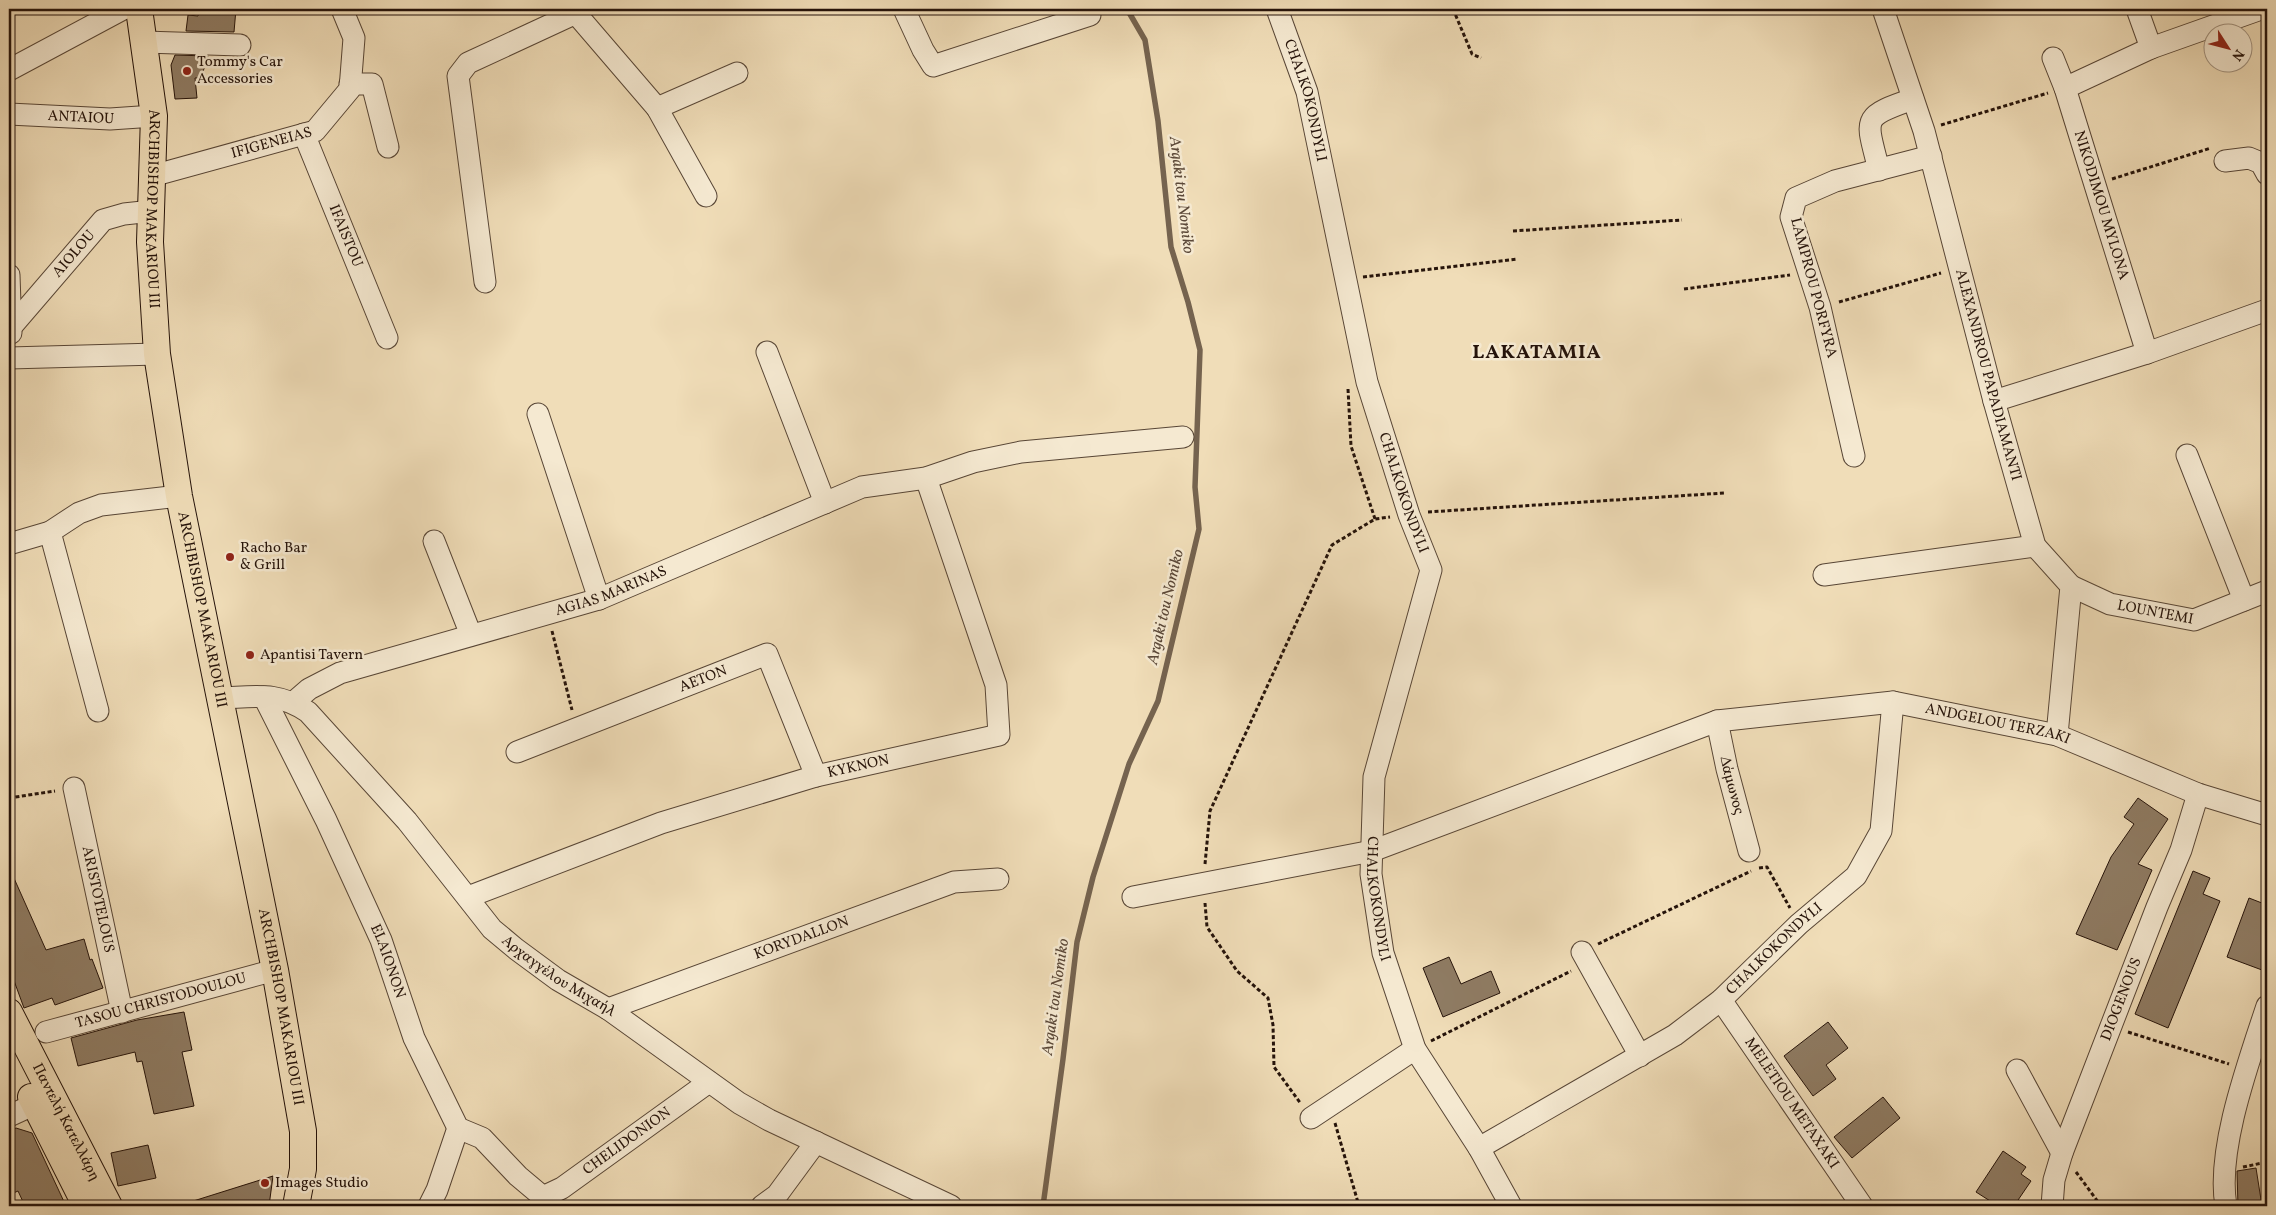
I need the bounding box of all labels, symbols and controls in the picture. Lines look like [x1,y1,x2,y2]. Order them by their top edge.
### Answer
north arrow [2204,22,2254,72]
street label: CHALKOKONDYLI [1278,36,1332,164]
text: N [2227,45,2248,64]
place label: Tommy's Car Accessories [197,52,283,90]
marker: Tommy's Car Accessories [181,65,193,77]
street label: ANTAIOU [47,105,115,130]
street label: ARCHBISHOP MAKARIOU III [139,108,165,309]
street label: IFIGENEIAS [229,122,314,164]
street label: NIKODIMOU MYLONA [2068,128,2134,283]
water label: Argaki tou Nomiko [1163,134,1199,255]
street label: IFAISTOU [323,201,368,270]
street label: LAMPROU PORFYRA [1784,215,1842,361]
street label: AIOLOU [48,226,100,282]
street label: ALEXANDROU PAPADIAMANTI [1950,267,2027,483]
district label: LAKATAMIA [1472,339,1602,367]
street label: CHALKOKONDYLI [1373,430,1434,556]
street label: ARCHBISHOP MAKARIOU III [172,510,232,710]
place label: Racho Bar & Grill [240,538,307,576]
water label: Argaki tou Nomiko [1142,546,1190,668]
marker: Racho Bar & Grill [224,551,236,563]
street label: AGIAS MARINAS [553,561,670,622]
street label: LOUNTEMI [2115,595,2195,630]
place label: Apantisi Tavern [260,645,363,666]
marker: Apantisi Tavern [244,649,256,661]
street label: AETON [676,660,730,698]
street label: ANDGELOU TERZAKI [1923,698,2074,750]
street label: KYKNON [825,749,891,784]
street label: Δάμωνος [1714,754,1749,817]
street label: CHALKOKONDYLI [1360,836,1396,964]
street label: ARISTOTELOUS [76,844,120,955]
street label: CHALKOKONDYLI [1721,898,1827,1000]
street label: ARCHBISHOP MAKARIOU III [252,907,309,1107]
street label: KORYDALLON [751,911,852,965]
street label: ELAIONON [365,921,410,1001]
street label: Αρχαγγέλου Μιχαήλ [497,931,620,1022]
water label: Argaki tou Nomiko [1037,936,1075,1058]
street label: DIOGENOUS [2096,955,2147,1044]
street label: TASOU CHRISTODOULOU [73,968,249,1034]
street label: MELETIOU METAXAKI [1739,1033,1844,1173]
street label: Παντελή Κατελλάρη [27,1060,105,1185]
street label: CHELIDONION [578,1102,675,1180]
place label: Images Studio [275,1173,368,1194]
marker: Images Studio [259,1177,271,1189]

